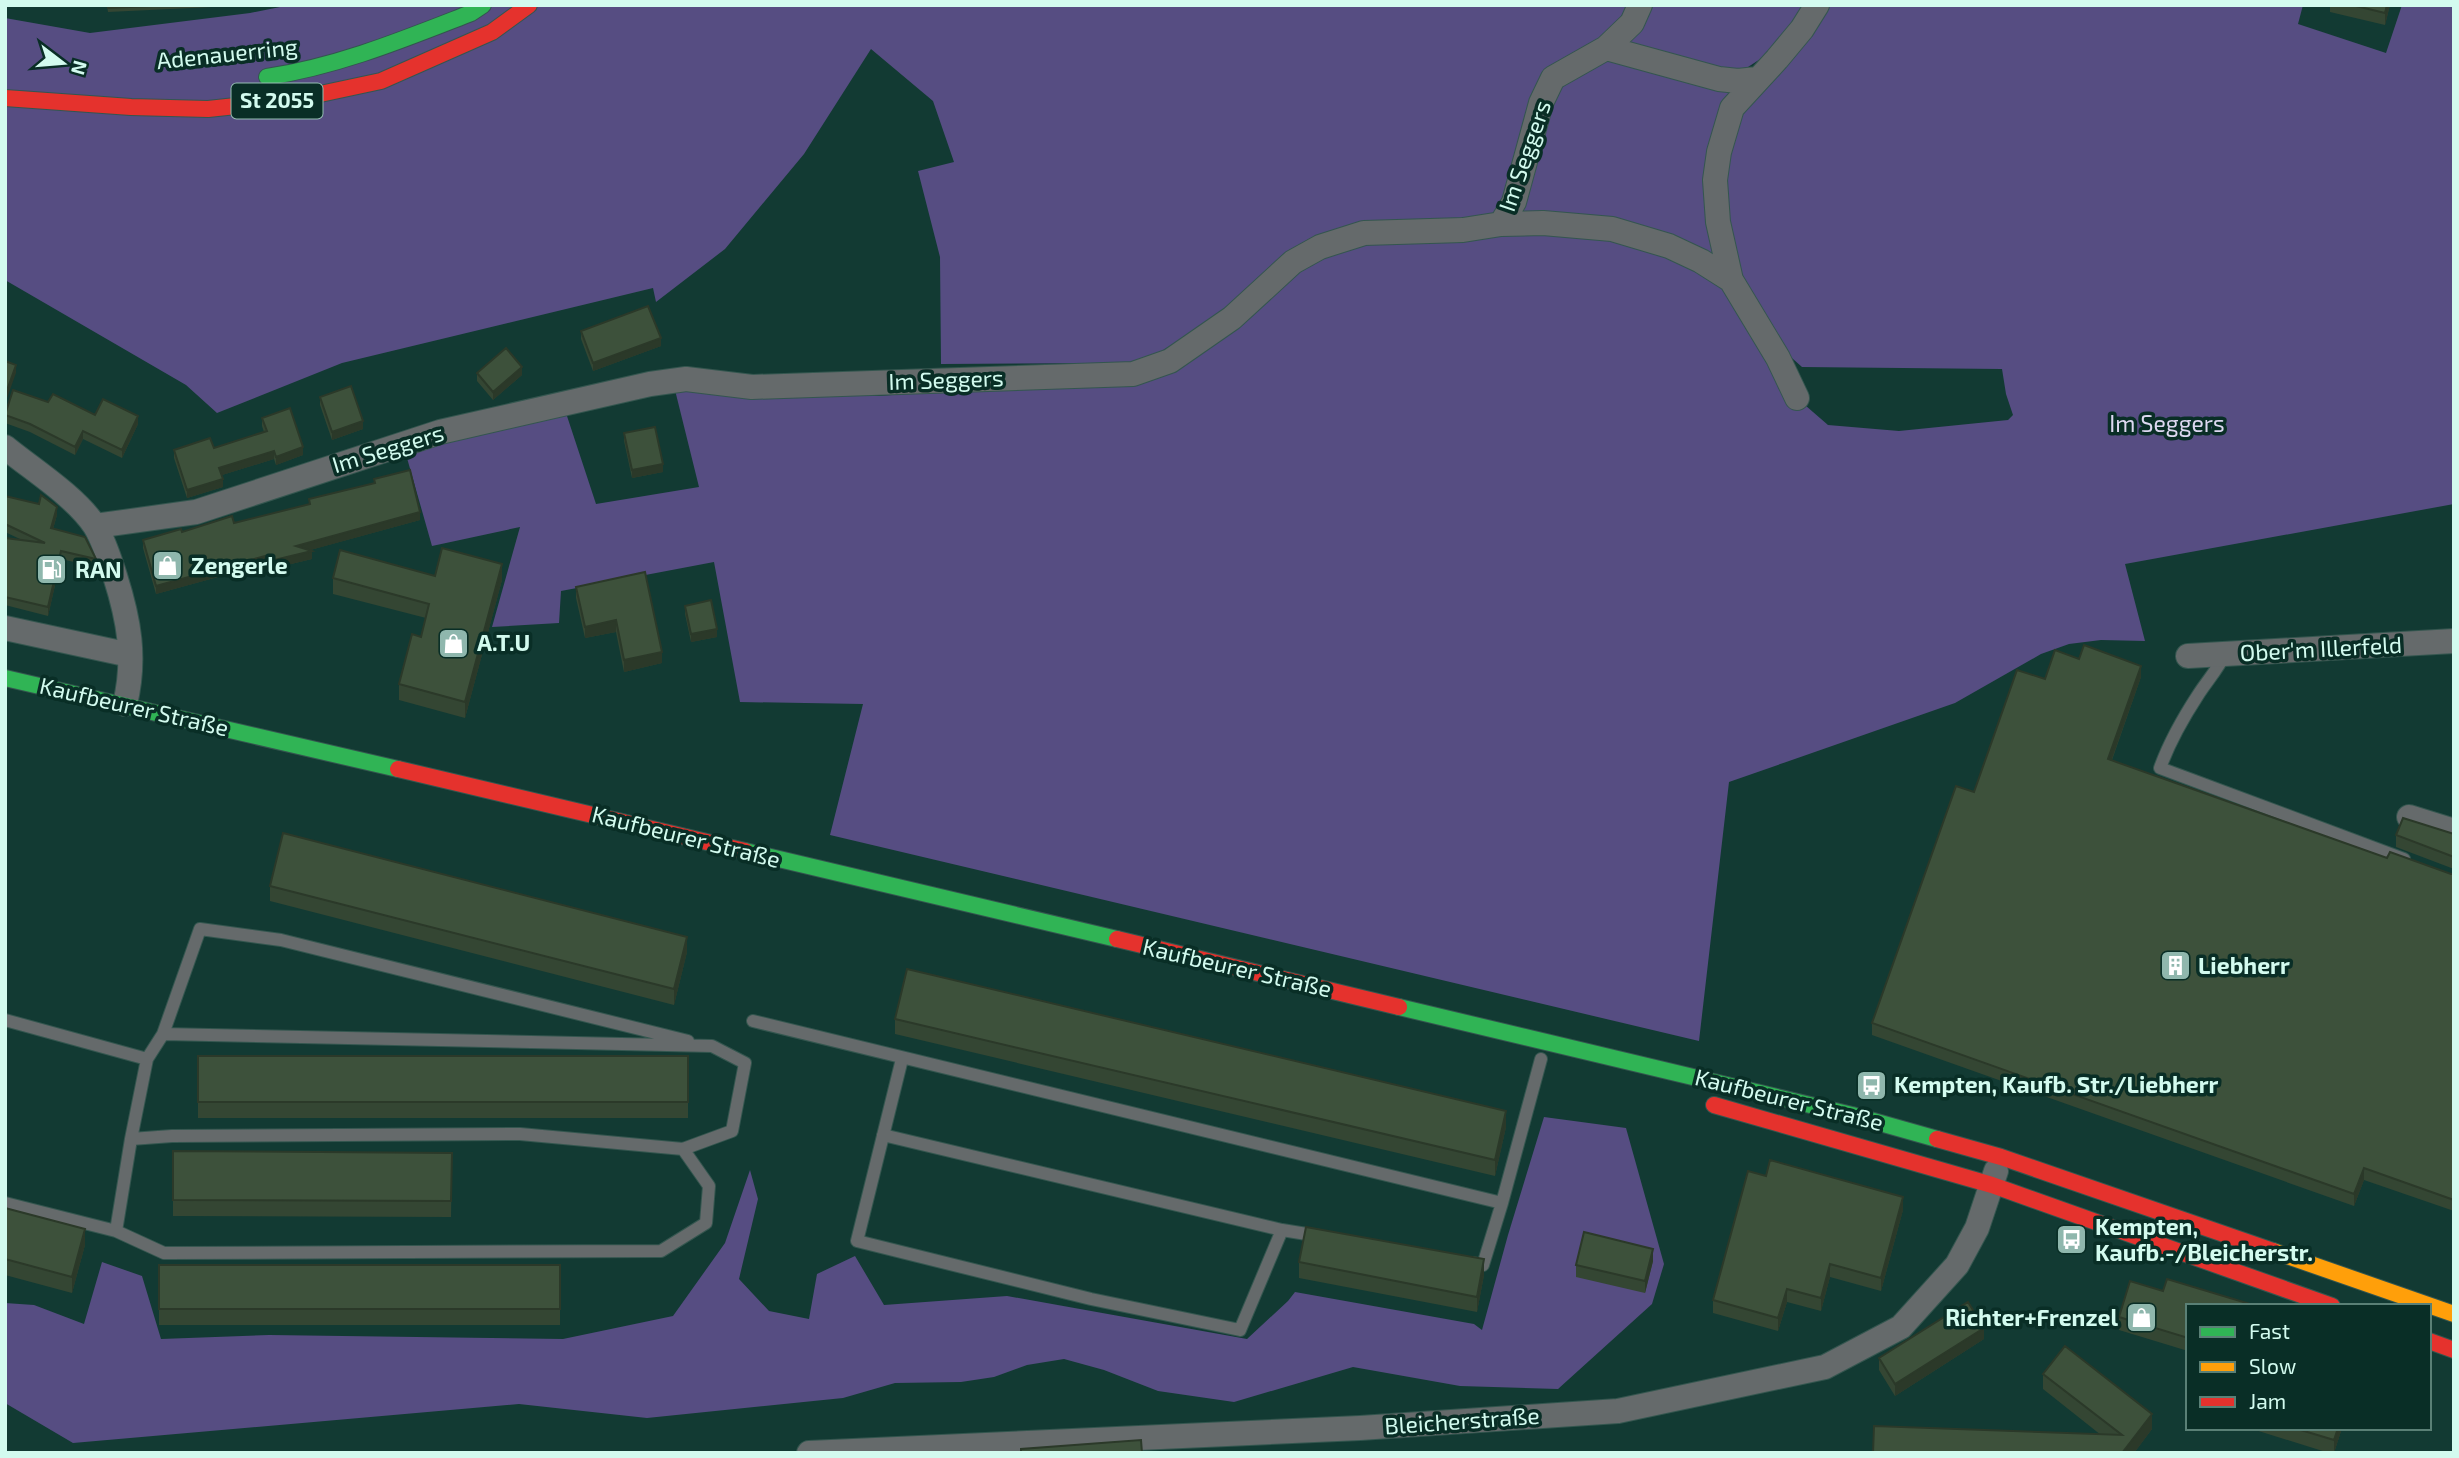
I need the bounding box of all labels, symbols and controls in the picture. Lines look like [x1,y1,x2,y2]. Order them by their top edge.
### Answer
north arrow [28,28,98,98]
street label: Adenauerring [155,32,299,74]
text: N [67,58,93,78]
road number: St 2055 [232,84,322,119]
street label: Im Seggers [1492,97,1556,215]
street label: Im Seggers [888,363,1004,395]
park label: Im Seggers [2109,409,2225,437]
street label: Im Seggers [328,418,447,478]
shop icon: Zengerle [151,549,185,583]
place label: Zengerle [191,551,288,579]
fuel station icon: RAN [35,553,69,587]
place label: RAN [75,555,122,583]
shop icon: A.T.U [437,626,471,660]
place label: A.T.U [477,628,530,656]
street label: Ober'm Illerfeld [2239,630,2403,666]
street label: Kaufbeurer Straße [37,671,231,741]
street label: Kaufbeurer Straße [589,799,783,873]
street label: Kaufbeurer Straße [1140,932,1334,1002]
building icon: Liebherr [2158,949,2192,983]
place label: Liebherr [2198,951,2290,979]
street label: Kaufbeurer Straße [1692,1062,1886,1136]
bus stop icon: Kempten, Kaufb. Str./Liebherr [1854,1068,1888,1102]
place label: Kempten, Kaufb. Str./Liebherr [1894,1070,2219,1098]
place label: Kempten, Kaufb.-/Bleicherstr. [2095,1212,2313,1266]
bus stop icon: Kempten, Kaufb.-/Bleicherstr. [2055,1223,2089,1257]
shop icon: Richter+Frenzel [2124,1301,2158,1335]
place label: Richter+Frenzel [1945,1303,2118,1331]
legend [2186,1304,2431,1430]
text: Fast [2249,1318,2290,1343]
text: Slow [2249,1353,2296,1378]
text: Jam [2249,1388,2286,1413]
street label: Bleicherstraße [1383,1401,1540,1439]

